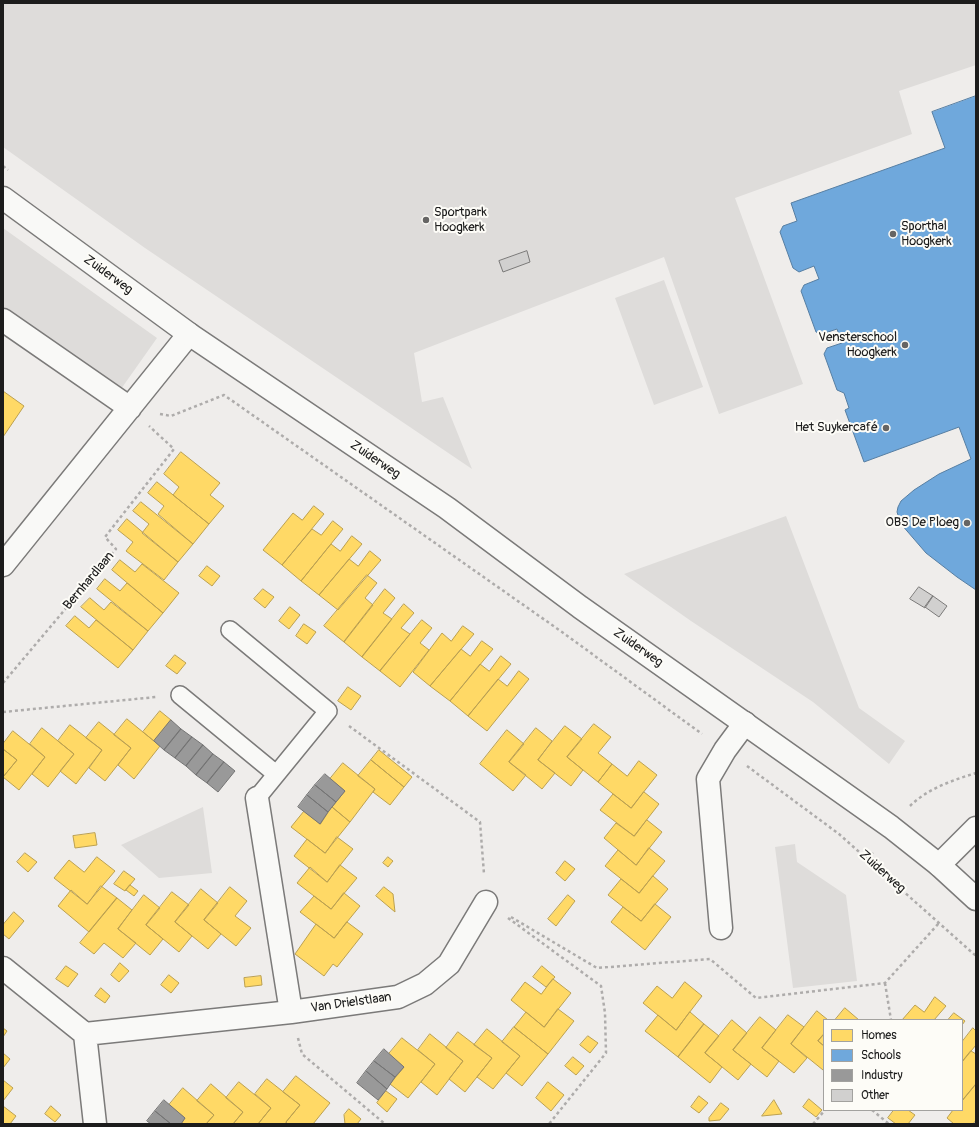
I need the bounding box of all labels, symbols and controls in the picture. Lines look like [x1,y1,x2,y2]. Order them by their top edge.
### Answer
place label: Sportpark Hoogkerk [434,205,487,236]
marker: Sportpark Hoogkerk [421,215,431,225]
place label: Sporthal Hoogkerk [901,219,952,250]
marker: Sporthal Hoogkerk [888,229,898,239]
street label: Zuiderweg [80,252,136,298]
place label: Vensterschool Hoogkerk [818,330,897,361]
marker: Vensterschool Hoogkerk [900,340,910,350]
place label: Het Suykercafé [795,420,878,436]
marker: Het Suykercafé [881,423,891,433]
street label: Zuiderweg [347,438,403,482]
place label: OBS De Ploeg [885,515,959,531]
marker: OBS De Ploeg [962,518,972,528]
street label: Bernhardlaan [60,549,118,613]
street label: Zuiderweg [610,625,666,671]
street label: Zuiderweg [856,847,908,897]
street label: Van Drielstlaan [310,990,392,1016]
legend [823,1019,963,1111]
text: Homes [861,1028,897,1043]
text: Schools [861,1048,901,1063]
text: Industry [861,1068,903,1083]
text: Other [861,1088,889,1103]

